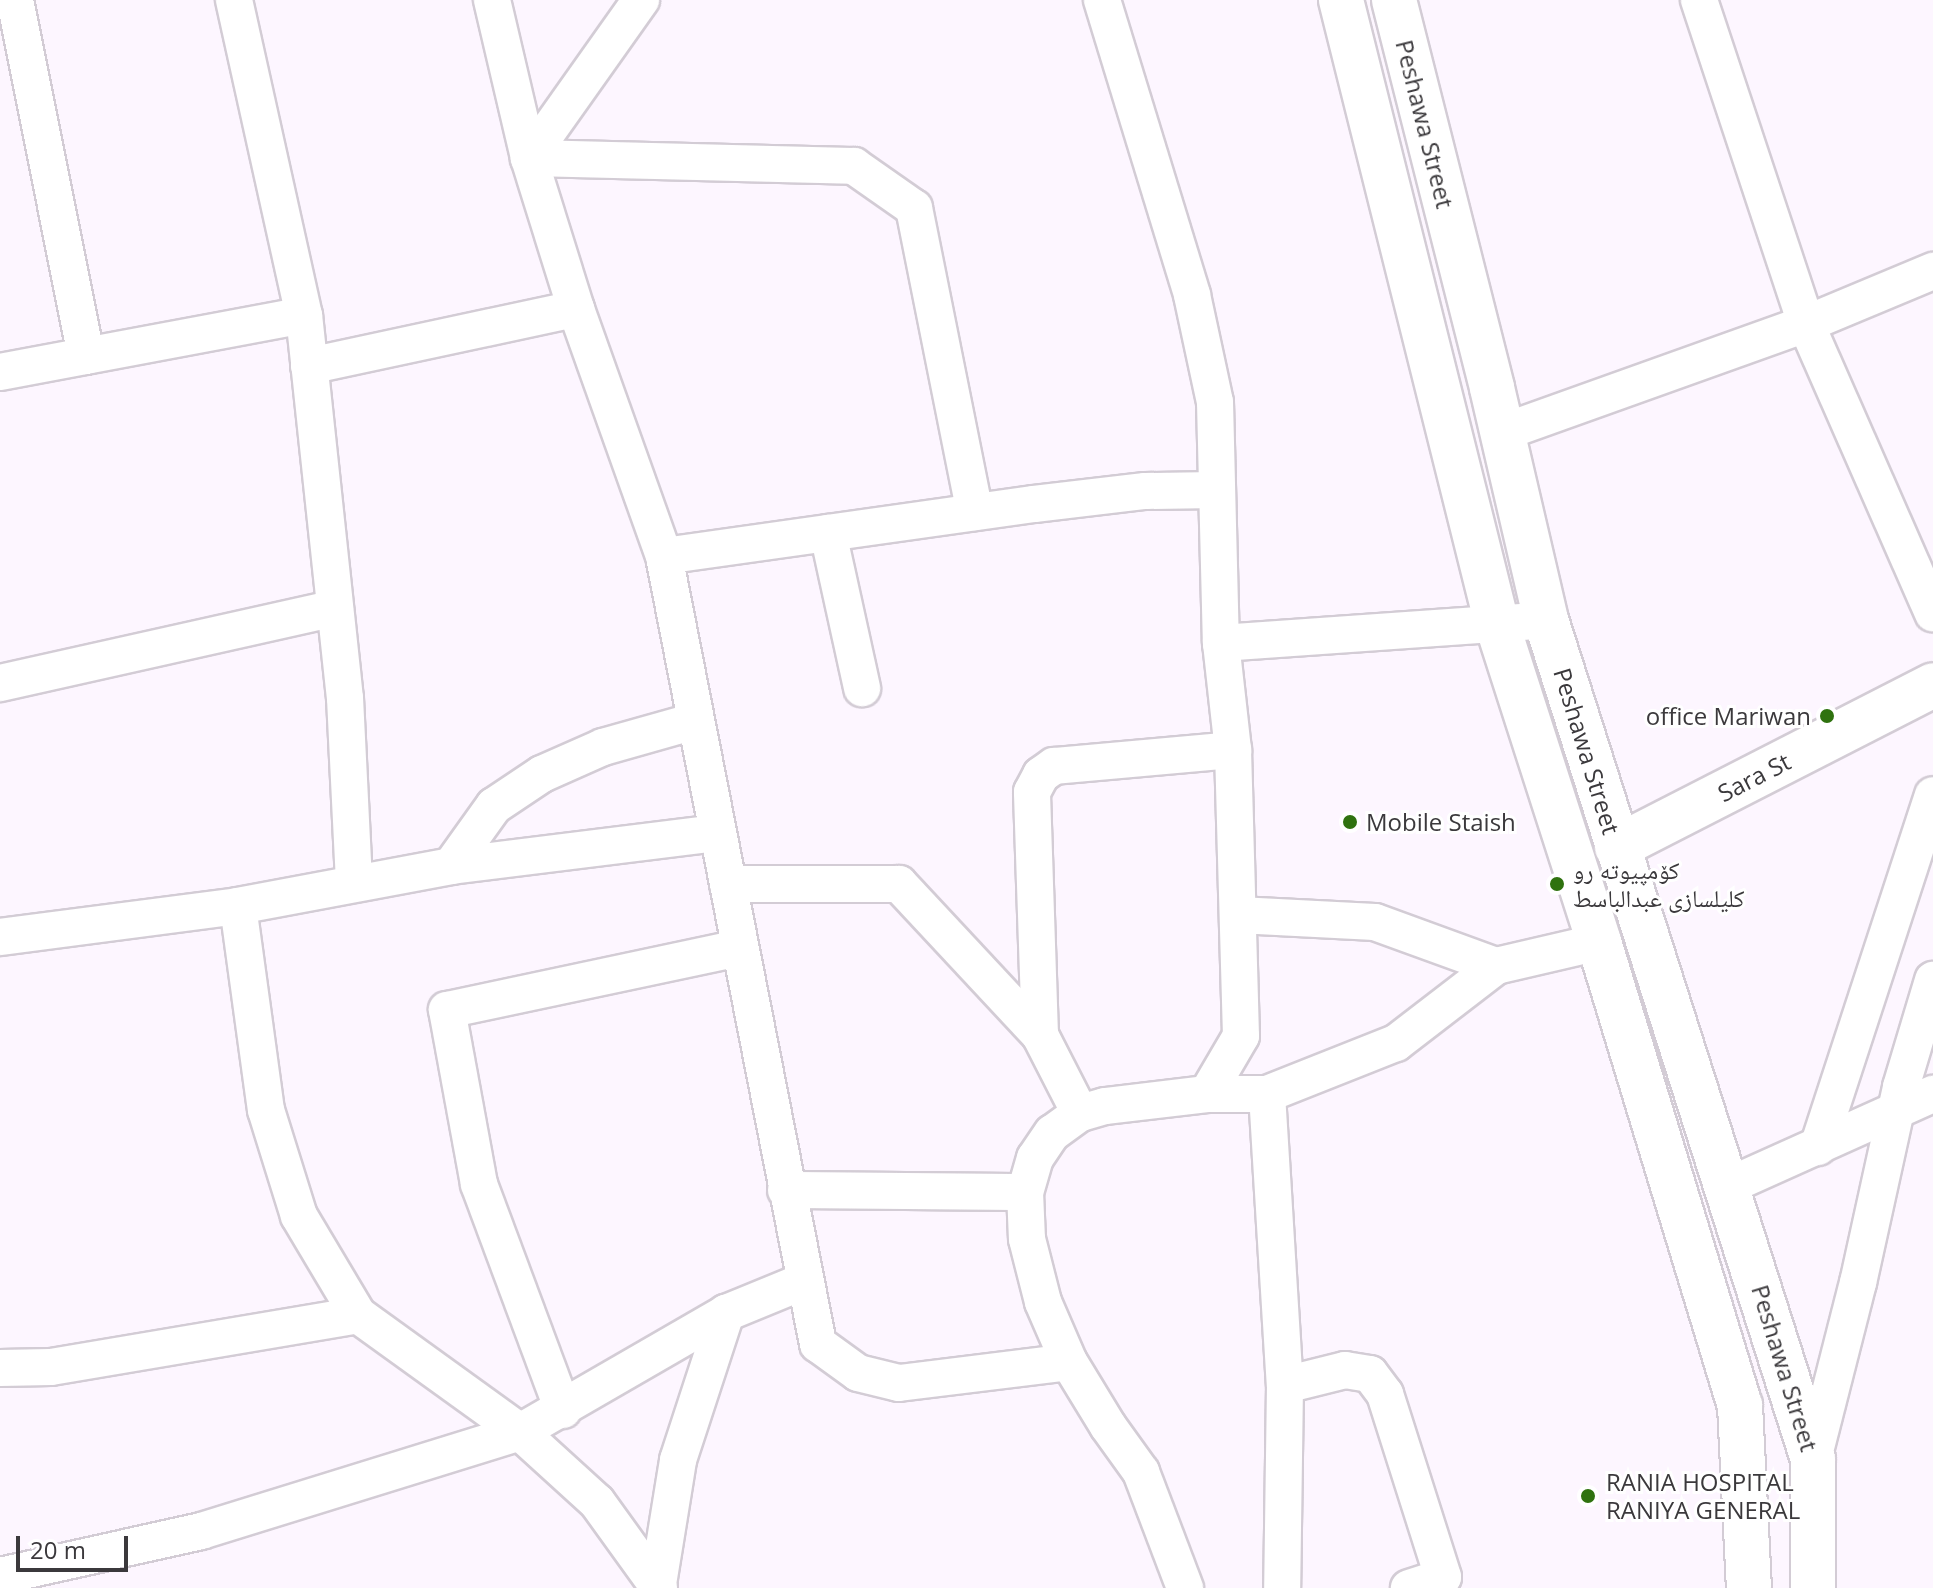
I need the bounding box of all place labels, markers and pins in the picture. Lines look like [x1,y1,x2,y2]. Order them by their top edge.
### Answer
place label: office Mariwan [1646,702,1811,730]
marker: office Mariwan [1818,707,1836,725]
place label: Mobile Staish [1366,808,1516,836]
marker: Mobile Staish [1341,813,1359,831]
place label: کۆمپیوته رو کلیلسازی عبدالباسط [1573,856,1744,912]
marker: کۆمپیوته رو کلیلسازی عبدالباسط [1548,875,1566,893]
place label: RANIA HOSPITAL RANIYA GENERAL [1606,1468,1800,1524]
marker: RANIA HOSPITAL RANIYA GENERAL [1577,1485,1599,1507]

